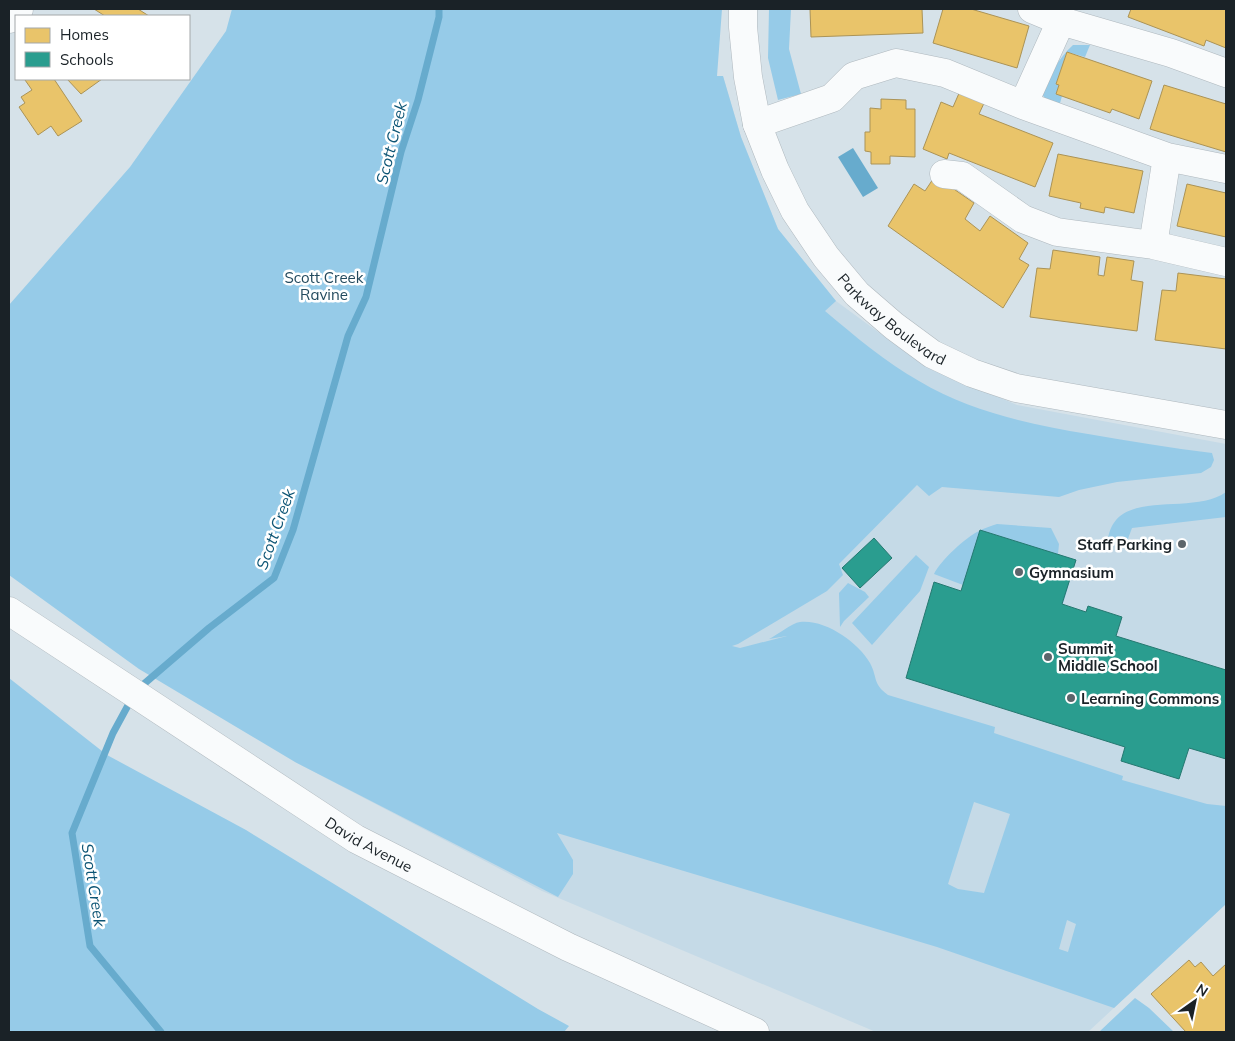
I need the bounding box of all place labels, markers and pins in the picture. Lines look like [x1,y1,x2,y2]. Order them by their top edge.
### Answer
place label: Staff Parking [1077,535,1172,554]
marker: Staff Parking [1176,538,1188,550]
place label: Gymnasium [1029,563,1114,582]
marker: Gymnasium [1013,566,1025,578]
place label: Summit Middle School [1058,639,1158,675]
marker: Summit Middle School [1042,651,1054,663]
place label: Learning Commons [1081,689,1219,708]
marker: Learning Commons [1065,692,1077,704]

